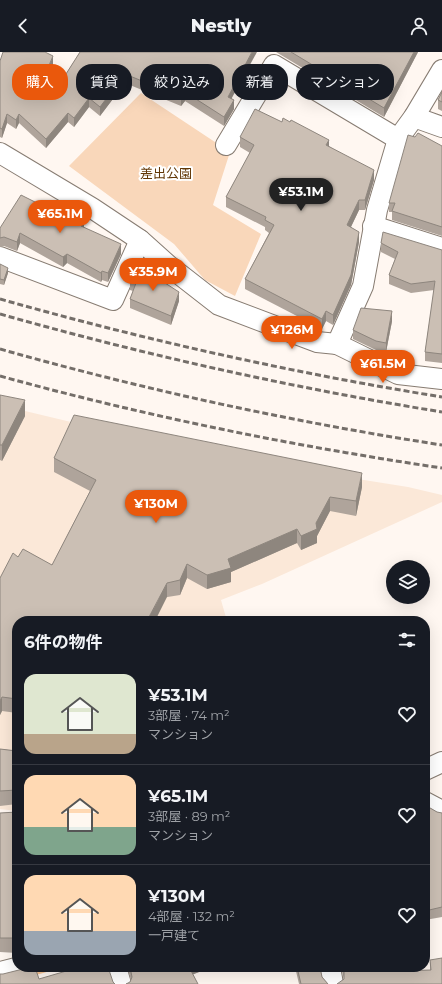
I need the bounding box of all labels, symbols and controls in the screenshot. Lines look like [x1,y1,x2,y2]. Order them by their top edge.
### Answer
icon: back [12,15,34,37]
text: Nestly [191,15,251,37]
icon: person [408,15,430,37]
chip: 購入 [12,64,68,100]
chip: 賃貸 [76,64,132,100]
chip: 絞り込み [140,64,224,100]
chip: 新着 [232,64,288,100]
chip: マンション [296,64,394,100]
park label: 差出公園 [140,165,192,181]
pin: ¥53.1M [268,178,334,212]
text: ¥53.1M [278,183,324,199]
pin: ¥65.1M [27,200,93,234]
text: ¥65.1M [37,205,83,221]
pin: ¥35.9M [120,258,186,292]
text: ¥35.9M [128,263,178,279]
pin: ¥126M [264,316,320,350]
text: ¥126M [270,321,314,337]
pin: ¥61.5M [350,350,416,384]
text: ¥61.5M [360,355,406,371]
pin: ¥130M [128,490,184,524]
text: ¥130M [134,495,178,511]
map controls [386,560,430,604]
button: layers [386,560,430,604]
icon: filters [396,629,418,651]
text: 6件の物件 [24,632,103,652]
text: ¥53.1M [148,685,208,705]
icon: home [56,690,104,738]
icon: heart [396,703,418,725]
text: 3部屋 · 74 m² [148,707,230,723]
text: マンション [148,726,213,742]
text: ¥65.1M [148,786,208,806]
icon: home [56,791,104,839]
icon: heart [396,804,418,826]
text: 3部屋 · 89 m² [148,808,230,824]
text: マンション [148,827,213,843]
text: ¥130M [148,886,206,906]
icon: home [56,891,104,939]
icon: heart [396,904,418,926]
text: 4部屋 · 132 m² [148,908,235,924]
text: 一戸建て [148,927,200,943]

